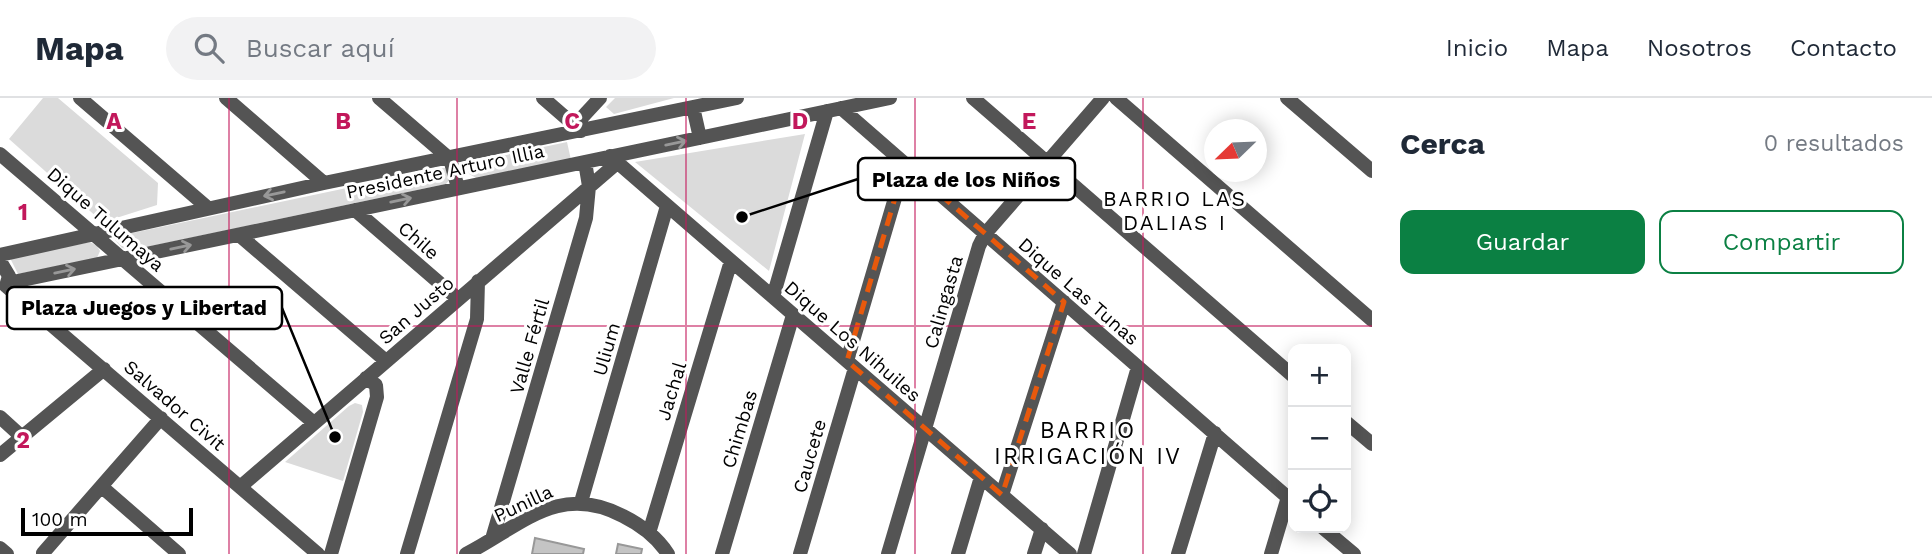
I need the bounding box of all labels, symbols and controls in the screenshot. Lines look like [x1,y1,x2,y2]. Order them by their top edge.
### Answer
search box [166,17,656,80]
text: Mapa [35,29,124,68]
icon: search [190,29,228,67]
text: Buscar aquí [246,33,395,63]
text: Inicio [1446,34,1508,62]
text: Mapa [1546,34,1609,62]
text: Nosotros [1647,34,1752,62]
text: Contacto [1790,34,1897,62]
text: A [106,108,122,135]
text: B [335,108,351,135]
text: C [564,108,580,135]
text: D [792,108,808,135]
text: E [1022,108,1036,135]
north arrow [1204,119,1267,182]
text: Cerca [1400,126,1485,161]
text: 0 resultados [1764,130,1904,157]
one-way arrow [664,135,687,149]
street label: Presidente Arturo Illia [344,139,546,204]
callout: Plaza de los Niños [858,158,1075,200]
street label: Dique Tulumaya [43,162,169,277]
text: Plaza de los Niños [872,167,1060,192]
district label: BARRIO LAS DALIAS I [1103,186,1247,235]
one-way arrow [263,187,286,201]
one-way arrow [389,192,412,206]
text: 1 [18,199,28,226]
button: Guardar [1400,210,1645,274]
button: Compartir [1659,210,1904,274]
street label: Chile [394,216,444,264]
street label: Dique Las Tunas [1014,233,1144,350]
one-way arrow [169,240,192,253]
street label: Calingasta [919,253,968,351]
one-way arrow [53,264,76,278]
street label: San Justo [374,271,459,349]
street label: Dique Los Nihuiles [780,276,926,407]
callout: Plaza Juegos y Libertad [7,287,282,329]
text: Plaza Juegos y Libertad [21,295,267,320]
street label: Valle Fértil [505,295,554,397]
street label: Ulium [588,320,625,378]
map controls [1288,344,1351,533]
button: + [1288,344,1351,407]
street label: Salvador Civit [119,355,230,456]
street label: Jachal [652,359,691,423]
street label: Chimbas [717,387,762,471]
button: − [1288,407,1351,470]
street label: Caucete [788,417,831,496]
district label: BARRIO IRRIGACIÓN IV [994,417,1182,470]
text: 2 [16,427,30,454]
button: locate [1288,470,1351,533]
street label: Punilla [490,480,557,527]
scale bar [21,505,192,537]
text: 100 m [32,508,88,531]

